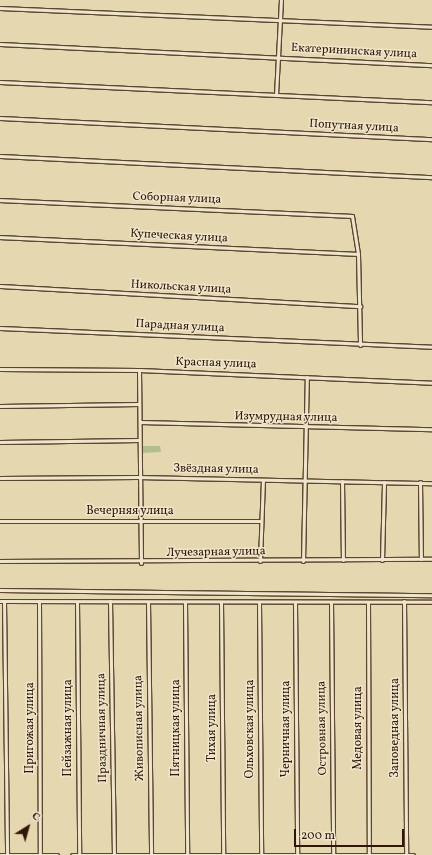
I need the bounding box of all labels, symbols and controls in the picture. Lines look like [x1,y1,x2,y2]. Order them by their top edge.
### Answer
street label: Екатерининская улица [290,41,418,63]
street label: Попутная улица [309,117,399,137]
street label: Соборная улица [132,190,222,208]
street label: Купеческая улица [129,227,229,247]
street label: Никольская улица [130,278,232,298]
street label: Парадная улица [135,317,225,337]
street label: Красная улица [175,355,257,373]
street label: Изумрудная улица [234,410,338,426]
street label: Звёздная улица [173,462,259,478]
street label: Вечерняя улица [86,505,174,519]
street label: Лучезарная улица [166,545,266,561]
street label: Праздничная улица [95,673,111,783]
street label: Живописная улица [132,675,148,781]
street label: Заповедная улица [389,678,403,778]
street label: Пейзажная улица [62,679,76,777]
street label: Пятницкая улица [170,679,184,777]
street label: Ольховская улица [244,679,258,779]
street label: Черничная улица [280,680,294,778]
street label: Островная улица [315,680,331,776]
street label: Пригожая улица [24,682,38,774]
street label: Медовая улица [352,686,366,770]
street label: Тихая улица [206,694,220,762]
north arrow [8,807,48,847]
text: С [28,809,43,825]
scale bar [296,821,406,847]
text: 200 m [301,828,335,844]

